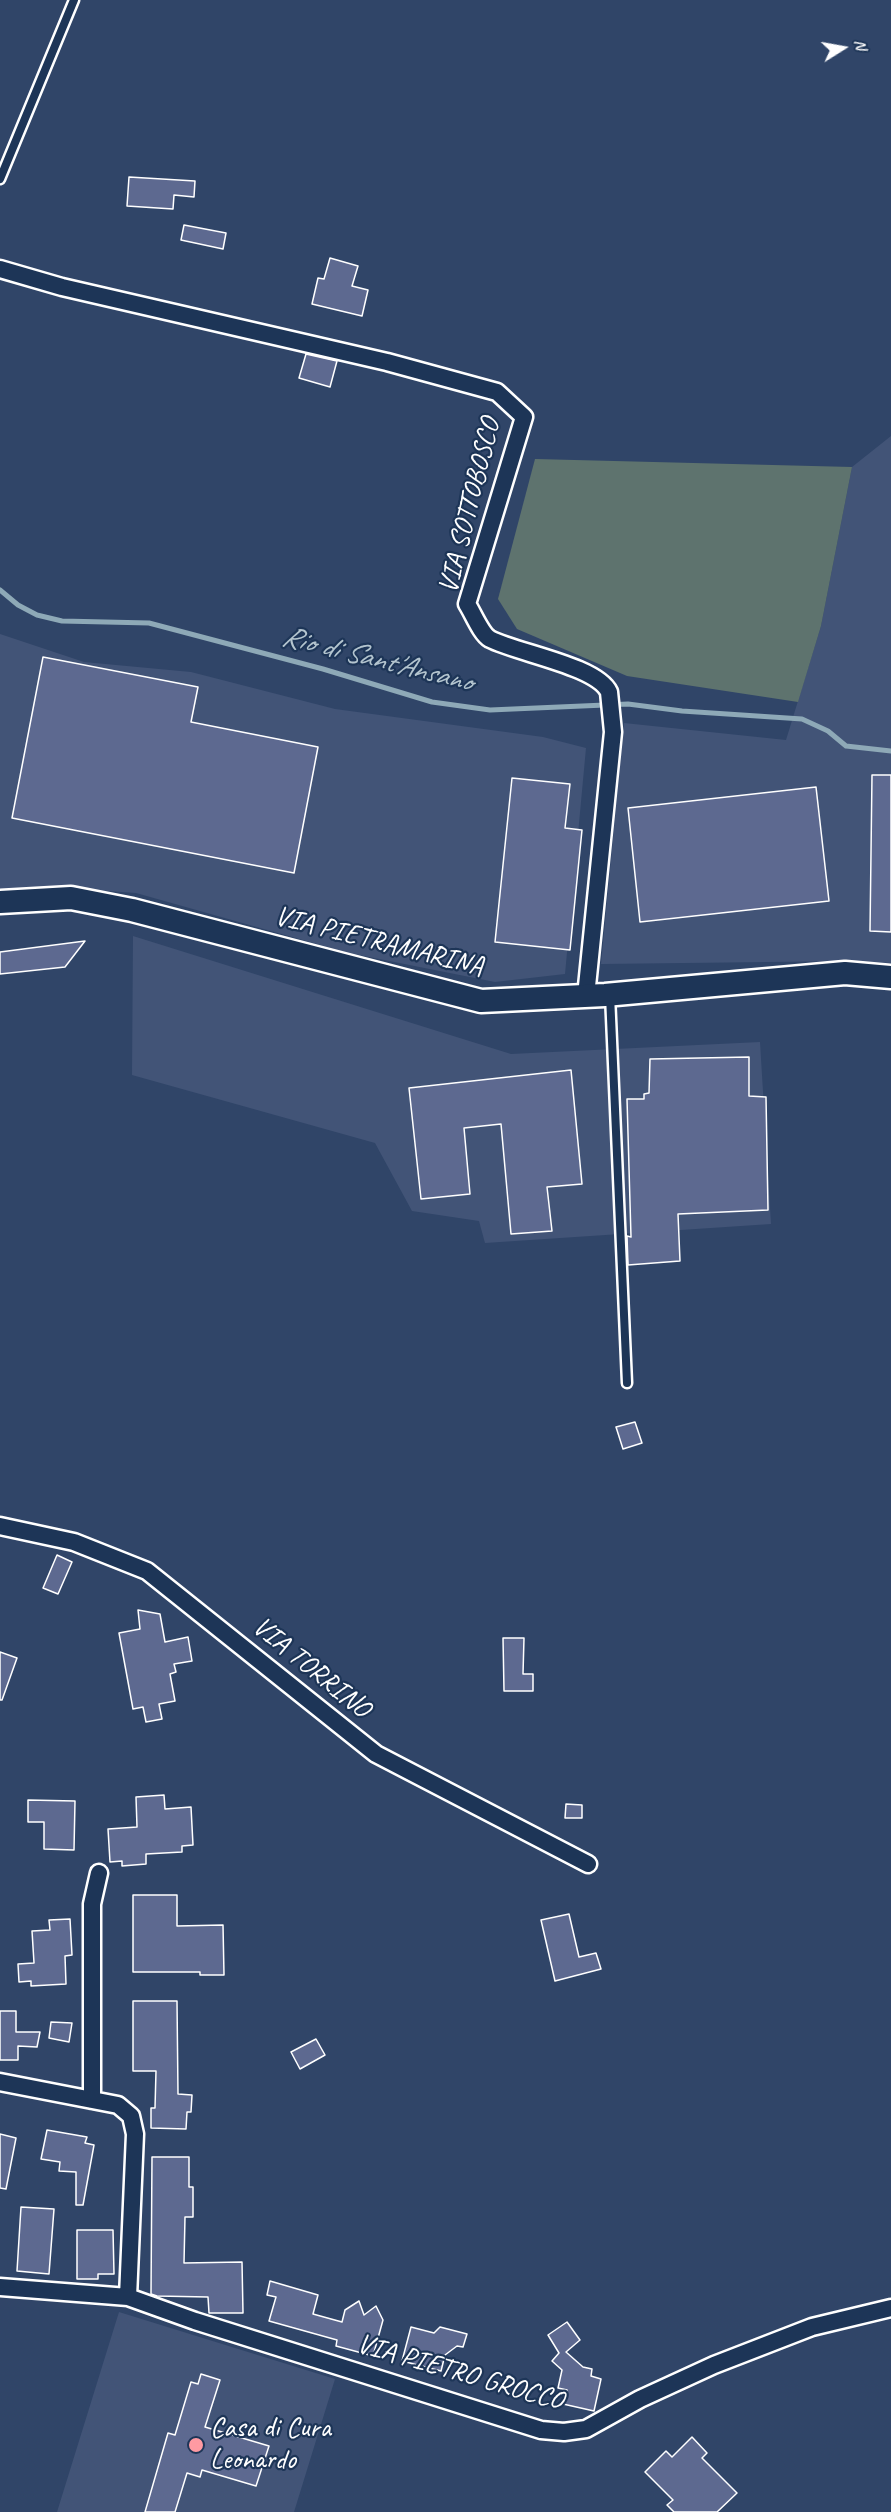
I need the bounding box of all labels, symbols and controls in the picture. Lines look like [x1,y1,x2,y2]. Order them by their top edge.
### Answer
north arrow [813,18,873,78]
text: N [850,38,871,51]
street label: VIA SOTTOBOSCO [432,415,508,597]
water label: Rio di Sant'Ansano [278,619,476,701]
street label: VIA PIETRAMARINA [271,900,487,984]
street label: VIA TORRINO [245,1610,377,1726]
street label: VIA PIETRO GROCCO [353,2327,567,2419]
place label: Casa di Cura Leonardo [210,2412,331,2478]
marker: Casa di Cura Leonardo [187,2436,205,2454]

